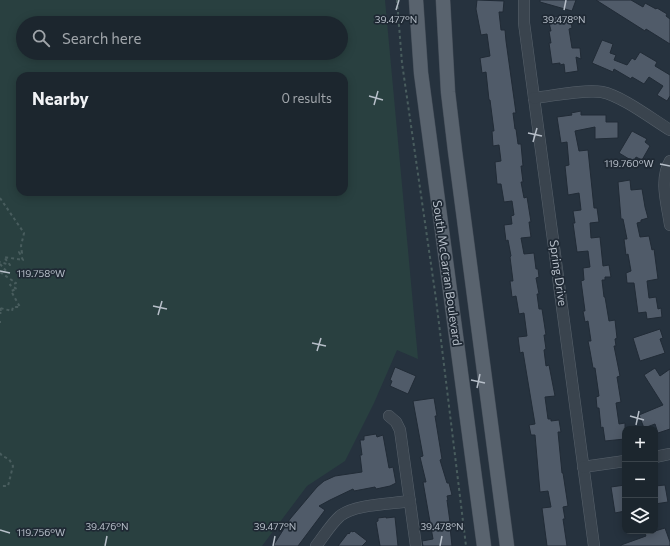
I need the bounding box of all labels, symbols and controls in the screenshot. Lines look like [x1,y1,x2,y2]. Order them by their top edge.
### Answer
text: 39.477°N [375,13,417,25]
text: 39.478°N [542,13,586,25]
search box [16,16,348,60]
icon: search [30,27,52,49]
text: Search here [62,29,141,47]
text: Nearby [32,88,89,109]
text: 0 results [281,90,332,106]
text: 119.760°W [604,157,654,169]
street label: South McCarran Boulevard [431,199,465,346]
street label: Spring Drive [547,239,571,307]
text: 119.758°W [17,267,65,279]
map controls [622,426,658,534]
button: + [622,426,658,462]
button: − [622,462,658,498]
button: layers [622,498,658,534]
text: 39.476°N [85,520,129,532]
text: 39.477°N [254,520,296,532]
text: 39.478°N [420,520,464,532]
text: 119.756°W [17,526,65,538]

